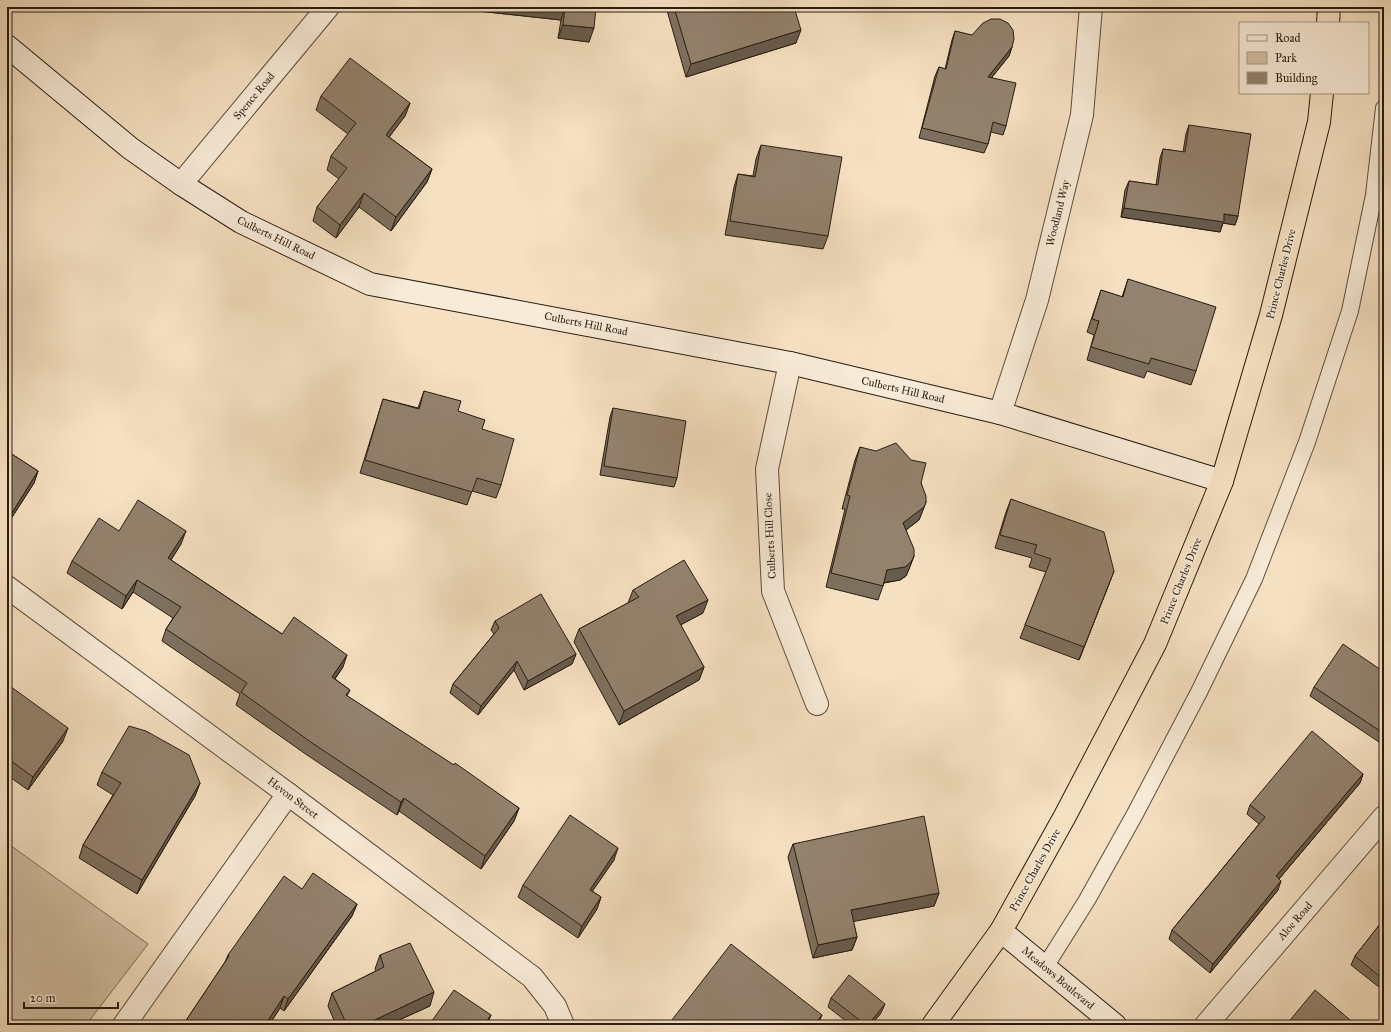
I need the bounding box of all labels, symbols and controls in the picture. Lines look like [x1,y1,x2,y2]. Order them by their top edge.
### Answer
legend [1239,22,1369,94]
text: Road [1275,31,1301,45]
text: Park [1275,51,1297,65]
street label: Spence Road [231,69,278,122]
text: Building [1275,71,1318,86]
street label: Woodland Way [1043,178,1073,247]
street label: Culberts Hill Road [235,214,317,263]
street label: Prince Charles Drive [1263,227,1299,320]
street label: Culberts Hill Road [543,310,629,339]
street label: Culberts Hill Road [860,374,946,406]
street label: Culberts Hill Close [761,492,779,579]
street label: Prince Charles Drive [1158,535,1205,626]
street label: Hevon Street [265,775,321,821]
street label: Prince Charles Drive [1007,826,1063,914]
street label: Aloe Road [1274,899,1315,944]
street label: Meadows Boulevard [1019,944,1097,1012]
scale bar [24,984,118,1010]
text: 20 m [30,991,56,1005]

